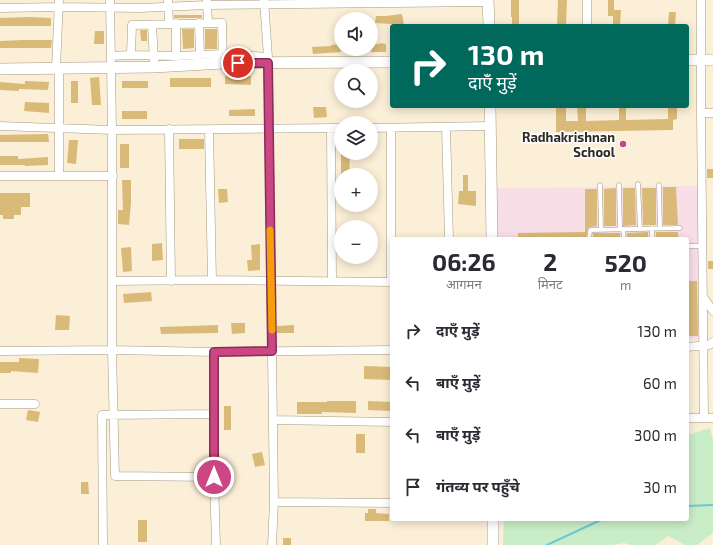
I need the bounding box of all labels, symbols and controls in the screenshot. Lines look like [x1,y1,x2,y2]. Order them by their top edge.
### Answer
map controls [334,12,378,264]
button: sound [334,12,378,56]
text: 130 m [468,37,544,71]
icon: right [402,40,454,92]
pin [221,46,255,80]
icon: arrive [227,52,249,74]
button: search [334,64,378,108]
text: दाएँ मुड़ें [468,71,517,93]
button: layers [334,116,378,160]
place label: Radhakrishnan School [522,129,616,160]
marker: Radhakrishnan School [618,139,628,149]
button: + [334,168,378,212]
button: − [334,220,378,264]
text: 06:26 [432,247,496,276]
text: 2 [543,247,557,276]
text: 520 [605,248,647,277]
text: आगमन [446,276,482,292]
text: मिनट [538,276,563,292]
text: m [620,277,631,293]
icon: right [402,320,424,342]
text: दाएँ मुड़ें [436,321,480,339]
text: 130 m [637,322,677,340]
icon: left [402,372,424,394]
text: बाएँ मुड़ें [436,373,480,391]
text: 60 m [643,374,677,392]
icon: left [402,424,424,446]
text: बाएँ मुड़ें [436,425,480,443]
text: 300 m [634,426,677,444]
position arrow [193,456,235,498]
icon: arrive [402,476,424,498]
text: गंतव्य पर पहुँचे [436,477,520,495]
text: 30 m [643,478,677,496]

